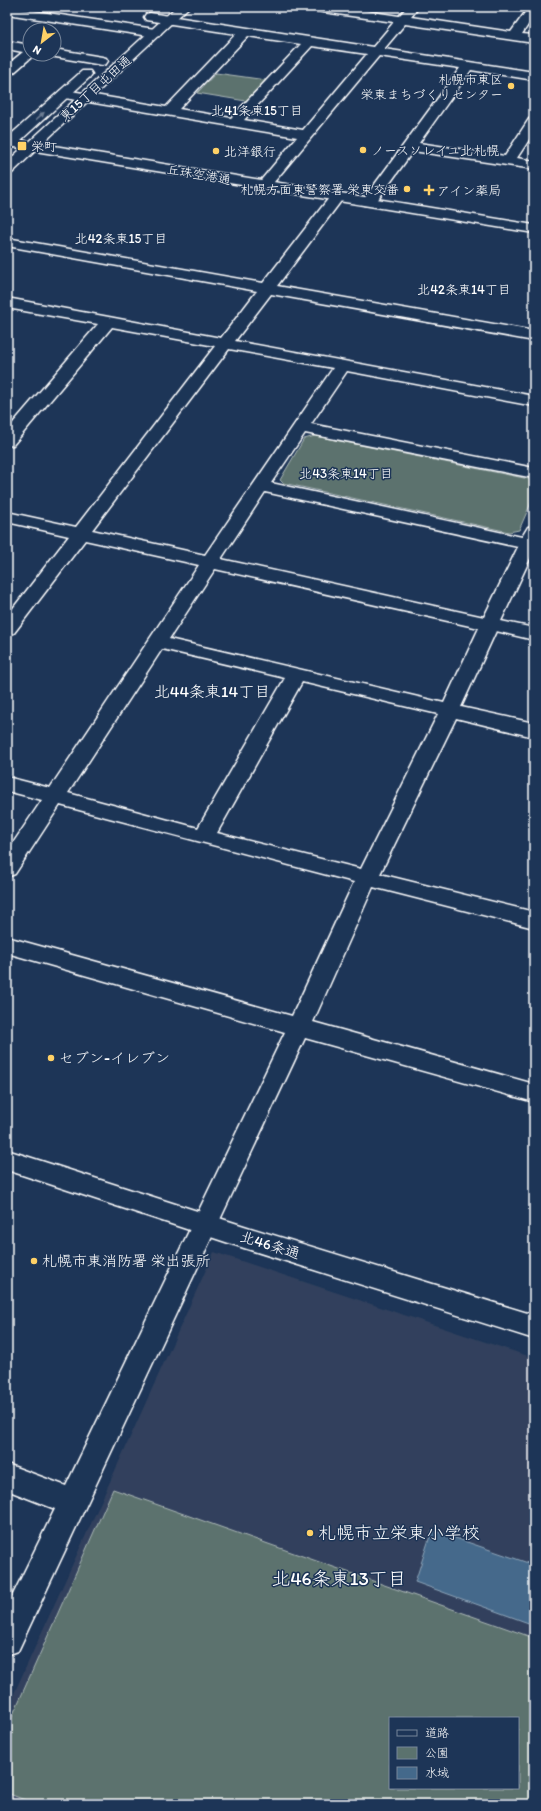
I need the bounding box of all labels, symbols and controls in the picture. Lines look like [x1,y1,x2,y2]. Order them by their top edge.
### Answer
north arrow [22,22,62,62]
text: N [31,43,44,58]
street label: 東15丁目屯田通 [57,52,134,124]
place label: 札幌市東区 栄東まちづくりセンター [361,72,503,102]
marker: 札幌市東区 栄東まちづくりセンター [506,81,516,91]
district label: 北41条東15丁目 [211,103,303,118]
one-way arrow [35,112,44,121]
place label: 栄町 [31,139,57,154]
marker: 栄町 [16,140,28,152]
place label: ノースソレイユ北札幌 [371,143,499,158]
place label: 北洋銀行 [224,144,276,159]
marker: ノースソレイユ北札幌 [358,145,368,155]
marker: 北洋銀行 [211,146,221,156]
street label: 丘珠空港通 [166,161,232,188]
place label: 札幌方面東警察署 栄東交番 [240,182,399,197]
place label: アイン薬局 [437,183,501,198]
marker: 札幌方面東警察署 栄東交番 [402,184,412,194]
marker: アイン薬局 [424,185,434,195]
district label: 北42条東15丁目 [75,231,167,246]
district label: 北42条東14丁目 [417,282,511,297]
district label: 北43条東14丁目 [299,466,393,481]
district label: 北44条東14丁目 [154,682,270,701]
place label: セブン-イレブン [59,1049,170,1067]
marker: セブン-イレブン [46,1053,56,1063]
street label: 北46条通 [238,1227,302,1263]
place label: 札幌市東消防署 栄出張所 [42,1252,210,1270]
marker: 札幌市東消防署 栄出張所 [29,1256,39,1266]
place label: 札幌市立栄東小学校 [318,1522,480,1544]
marker: 札幌市立栄東小学校 [305,1528,315,1538]
district label: 北46条東13丁目 [271,1567,407,1590]
legend [389,1717,519,1789]
text: 道路 [425,1726,449,1740]
text: 公園 [425,1746,449,1760]
text: 水域 [425,1766,449,1780]

